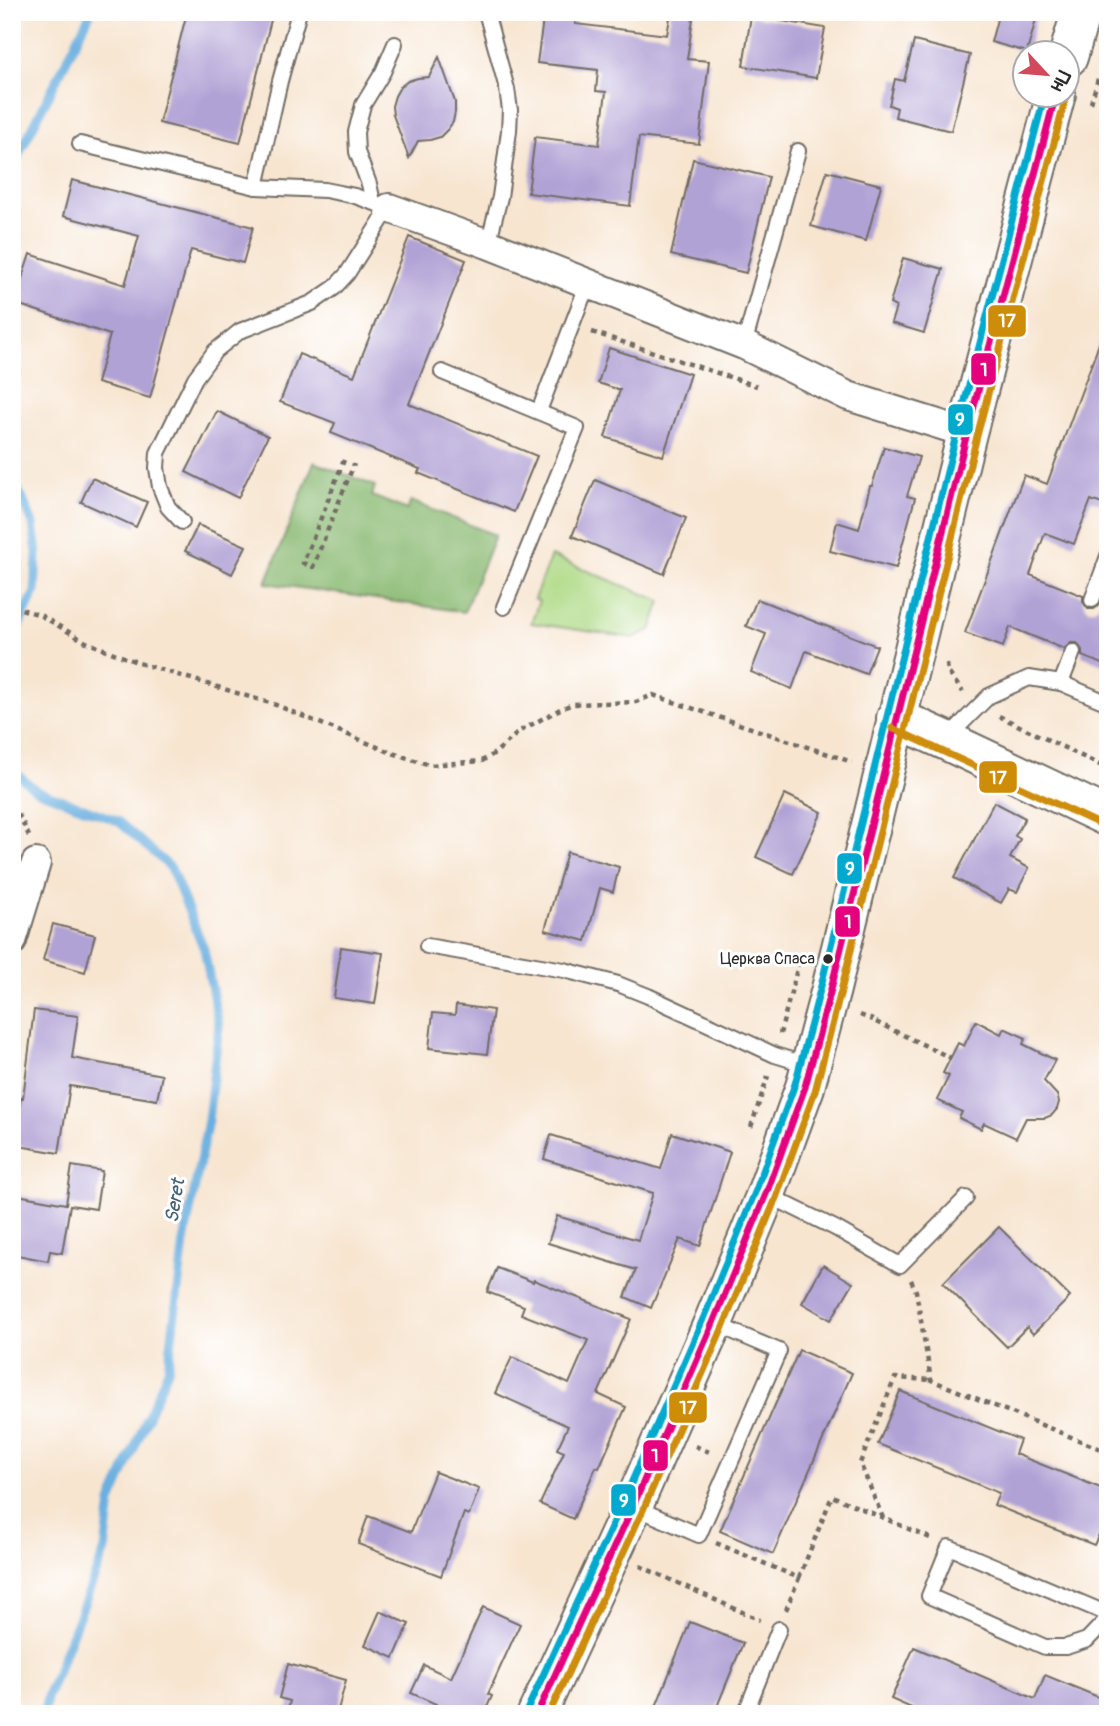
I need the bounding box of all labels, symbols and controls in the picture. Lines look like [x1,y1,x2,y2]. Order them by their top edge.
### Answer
north arrow [1012,38,1082,108]
text: Пн [1045,66,1076,96]
line badge: 17 [987,304,1027,338]
text: 17 [998,309,1017,333]
line badge: 1 [970,352,997,386]
text: 1 [980,358,988,382]
line badge: 9 [947,403,974,436]
text: 9 [955,408,965,432]
line badge: 17 [978,760,1018,794]
text: 17 [989,766,1008,790]
line badge: 9 [836,852,863,885]
text: 9 [845,857,855,881]
line badge: 1 [834,905,861,938]
text: 1 [844,910,852,934]
place label: Церква Спаса [720,949,815,969]
marker: Церква Спаса [821,952,835,966]
water label: Seret [160,1175,191,1225]
line badge: 17 [668,1391,708,1424]
text: 17 [679,1396,698,1420]
line badge: 1 [642,1439,669,1472]
text: 1 [651,1444,659,1468]
line badge: 9 [610,1483,637,1517]
text: 9 [619,1489,629,1513]

